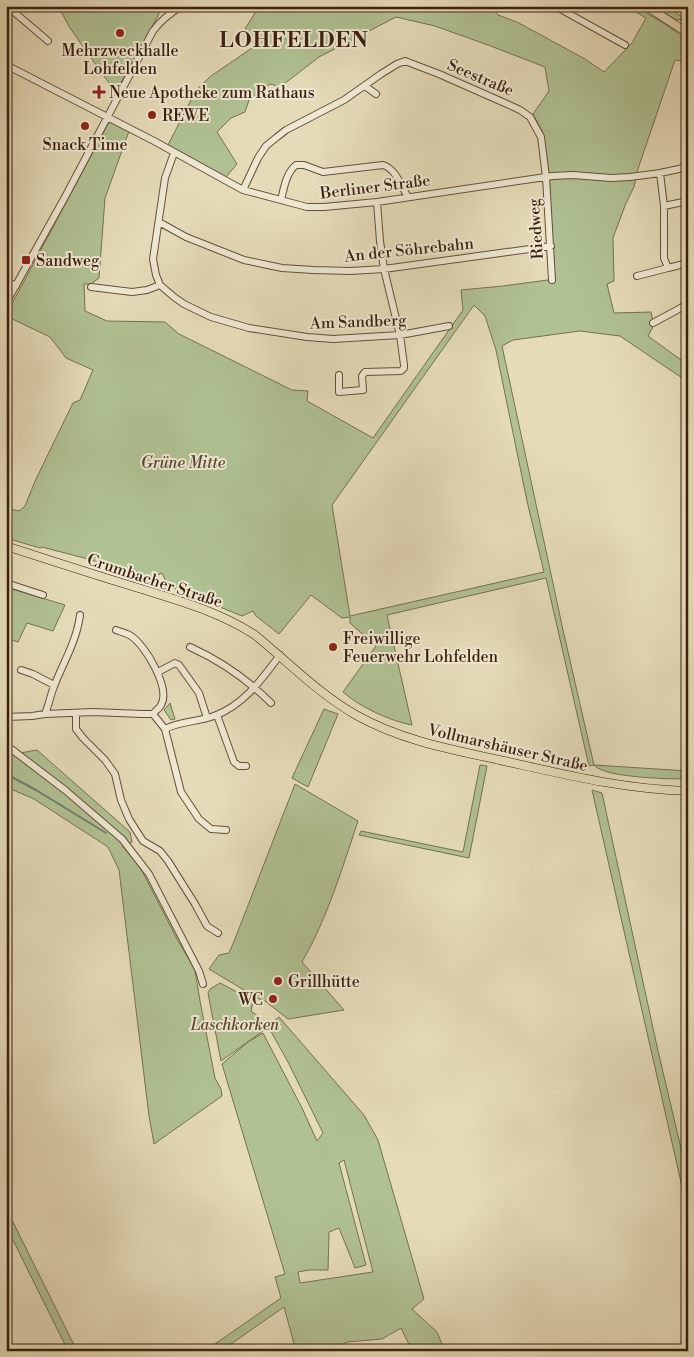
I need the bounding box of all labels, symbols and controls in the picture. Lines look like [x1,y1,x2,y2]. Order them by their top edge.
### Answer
marker: Mehrzweckhalle Lohfelden [114,27,126,39]
district label: LOHFELDEN [219,28,369,54]
place label: Mehrzweckhalle Lohfelden [62,41,178,79]
street label: Seestraße [444,55,517,101]
place label: Neue Apotheke zum Rathaus [109,83,315,103]
marker: Neue Apotheke zum Rathaus [93,86,105,98]
place label: REWE [162,106,209,126]
marker: REWE [146,109,158,121]
marker: Snack Time [79,120,91,132]
place label: Snack Time [42,135,128,155]
street label: Berliner Straße [318,170,431,204]
street label: Riedweg [524,197,548,260]
street label: An der Söhrebahn [342,233,475,267]
place label: Sandweg [36,251,100,271]
marker: Sandweg [20,254,32,266]
street label: Am Sandberg [308,310,407,334]
park label: Grüne Mitte [141,453,226,473]
street label: Crumbacher Straße [84,550,225,612]
place label: Freiwillige Feuerwehr Lohfelden [343,629,499,667]
marker: Freiwillige Feuerwehr Lohfelden [327,641,339,653]
street label: Vollmarshäuser Straße [425,720,590,776]
place label: Grillhütte [288,972,360,992]
marker: Grillhütte [272,975,284,987]
place label: WC [237,990,263,1010]
marker: WC [267,993,279,1005]
park label: Laschkorken [190,1015,280,1035]

